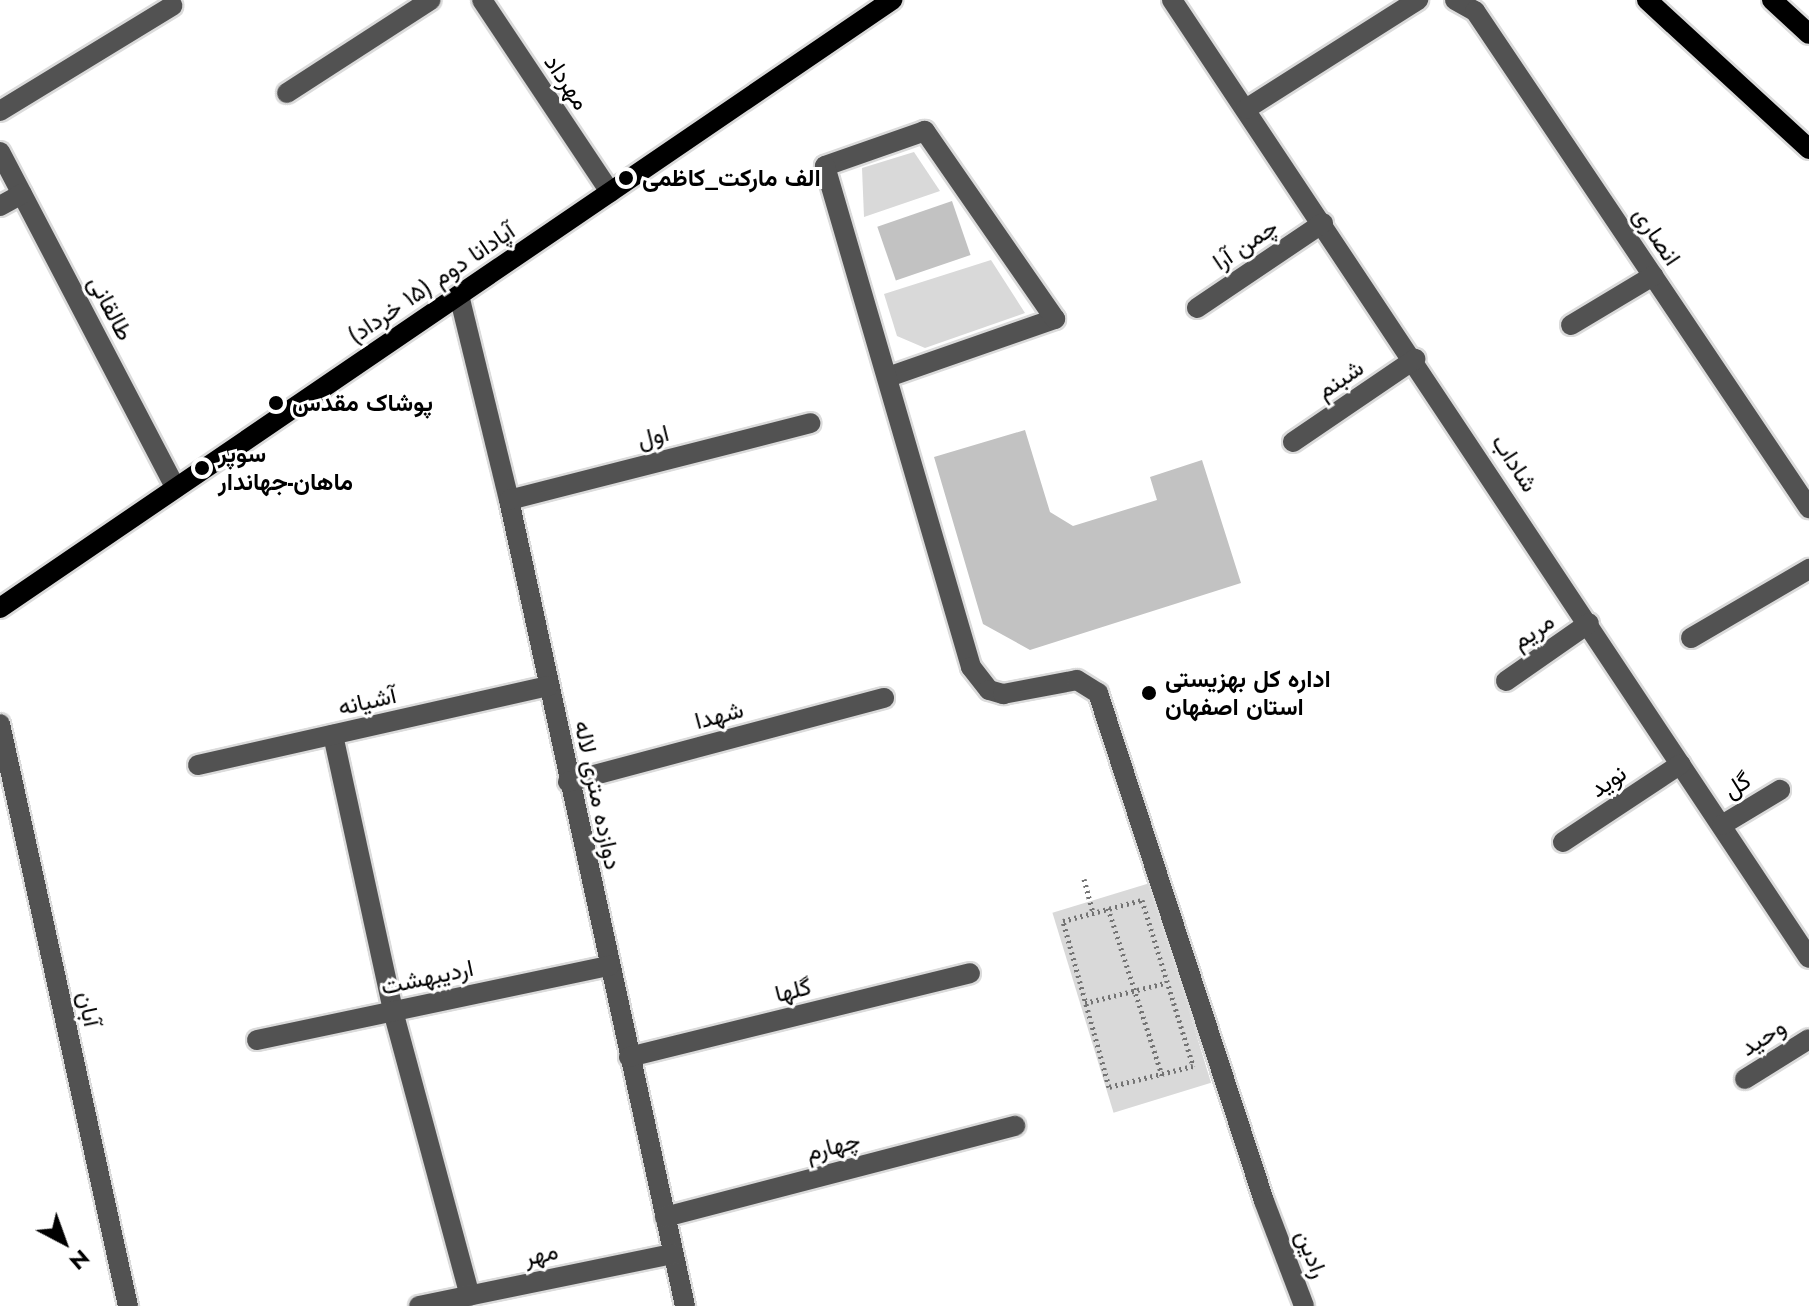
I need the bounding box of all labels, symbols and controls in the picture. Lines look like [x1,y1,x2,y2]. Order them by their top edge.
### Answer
street label: مهرداد [538,49,596,115]
place label: الف مارکت_کاظمی [642,164,821,192]
marker: الف مارکت_کاظمی [617,169,635,187]
street label: انصاری [1627,201,1687,271]
street label: چمن آرا [1207,212,1283,276]
street label: آپادانا دوم (۱۵ خرداد) [342,216,520,350]
street label: طالقانی [82,271,140,345]
street label: شبنم [1311,353,1369,405]
place label: پوشاک مقدس [292,389,433,417]
marker: پوشاک مقدس [267,394,285,412]
street label: اول [634,418,672,454]
street label: شاداب [1486,429,1544,497]
place label: سوپر ماهان-جهاندار [218,440,353,496]
marker: سوپر ماهان-جهاندار [193,459,211,477]
street label: مریم [1506,607,1560,655]
place label: اداره کل بهزیستی استان اصفهان [1165,665,1331,721]
street label: آشیانه [335,680,399,722]
marker: اداره کل بهزیستی استان اصفهان [1140,684,1158,702]
street label: شهدا [692,695,746,735]
street label: دوازده متری لاله [568,718,628,872]
street label: نوید [1584,759,1632,803]
street label: گل [1718,766,1756,804]
street label: اردیبهشت [378,953,476,1001]
street label: گلها [772,972,814,1008]
street label: آبان [71,989,107,1029]
street label: وحید [1735,1012,1791,1062]
street label: چهارم [803,1125,863,1167]
north arrow [24,1202,104,1282]
street label: رادین [1290,1226,1334,1282]
street label: مهر [521,1236,561,1272]
text: N [63,1242,97,1278]

